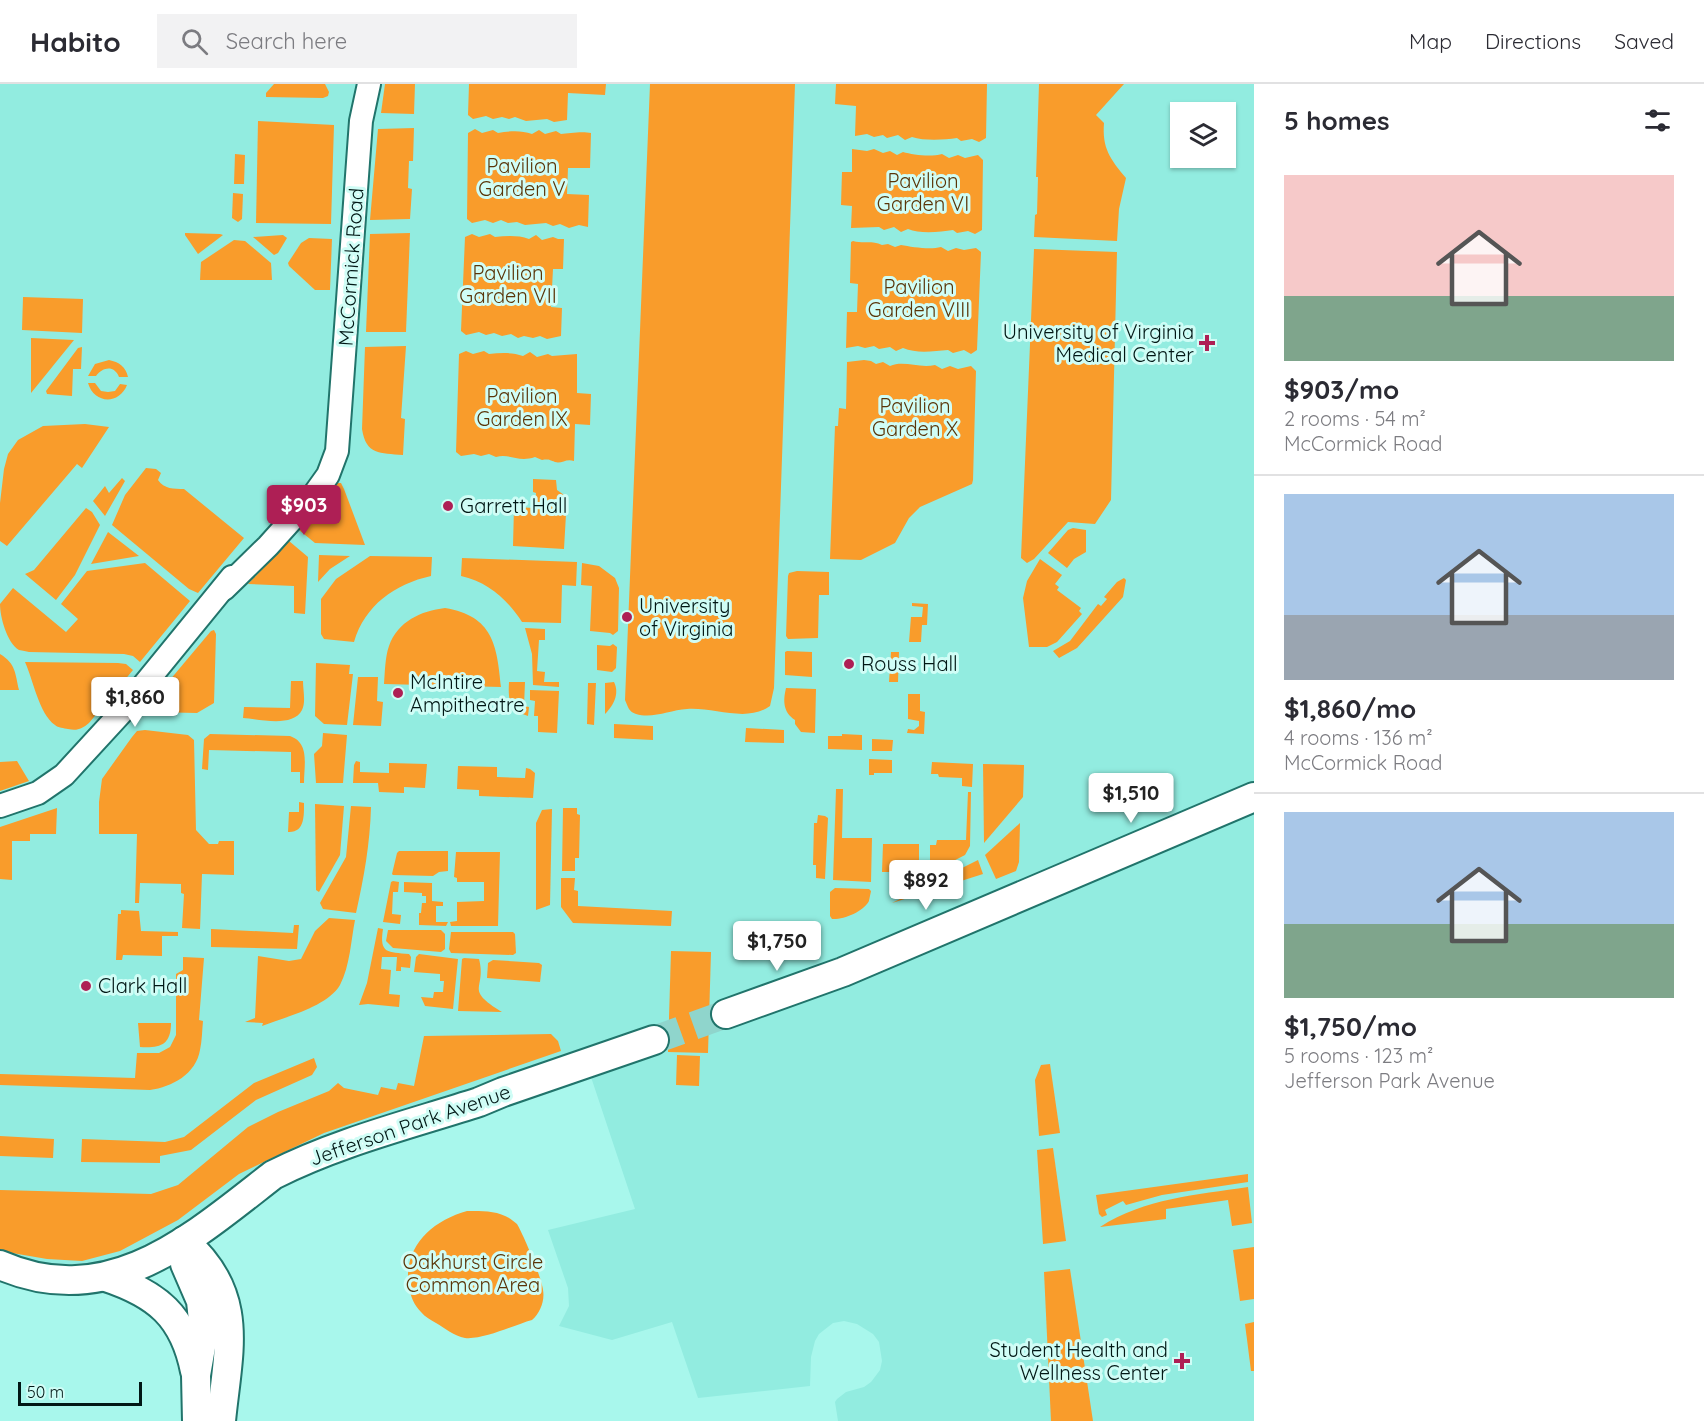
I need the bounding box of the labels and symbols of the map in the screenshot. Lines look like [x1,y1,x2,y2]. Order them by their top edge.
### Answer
park label: Pavilion Garden V [478,153,566,201]
park label: Pavilion Garden VI [877,168,969,216]
street label: McCormick Road [333,187,368,347]
park label: Pavilion Garden VII [459,260,557,308]
park label: Pavilion Garden VIII [868,274,970,322]
place label: University of Virginia Medical Center [1003,319,1194,367]
marker: University of Virginia Medical Center [1198,334,1216,352]
park label: Pavilion Garden IX [476,383,568,431]
park label: Pavilion Garden X [872,393,958,441]
pin: $903 [268,485,340,536]
place label: Garrett Hall [460,493,567,518]
marker: Garrett Hall [441,499,455,513]
place label: University of Virginia [639,593,733,641]
marker: University of Virginia [620,610,634,624]
place label: Rouss Hall [861,651,958,676]
marker: Rouss Hall [842,657,856,671]
place label: McIntire Ampitheatre [410,669,525,717]
pin: $1,860 [86,677,184,728]
marker: McIntire Ampitheatre [391,686,405,700]
pin: $1,510 [1082,773,1180,824]
pin: $892 [890,860,962,911]
pin: $1,750 [728,921,826,972]
place label: Clark Hall [98,973,187,998]
marker: Clark Hall [79,979,93,993]
street label: Jefferson Park Avenue [306,1078,514,1171]
park label: Oakhurst Circle Common Area [403,1249,543,1297]
place label: Student Health and Wellness Center [990,1337,1168,1385]
marker: Student Health and Wellness Center [1173,1352,1191,1370]
scale bar [18,1379,142,1406]

